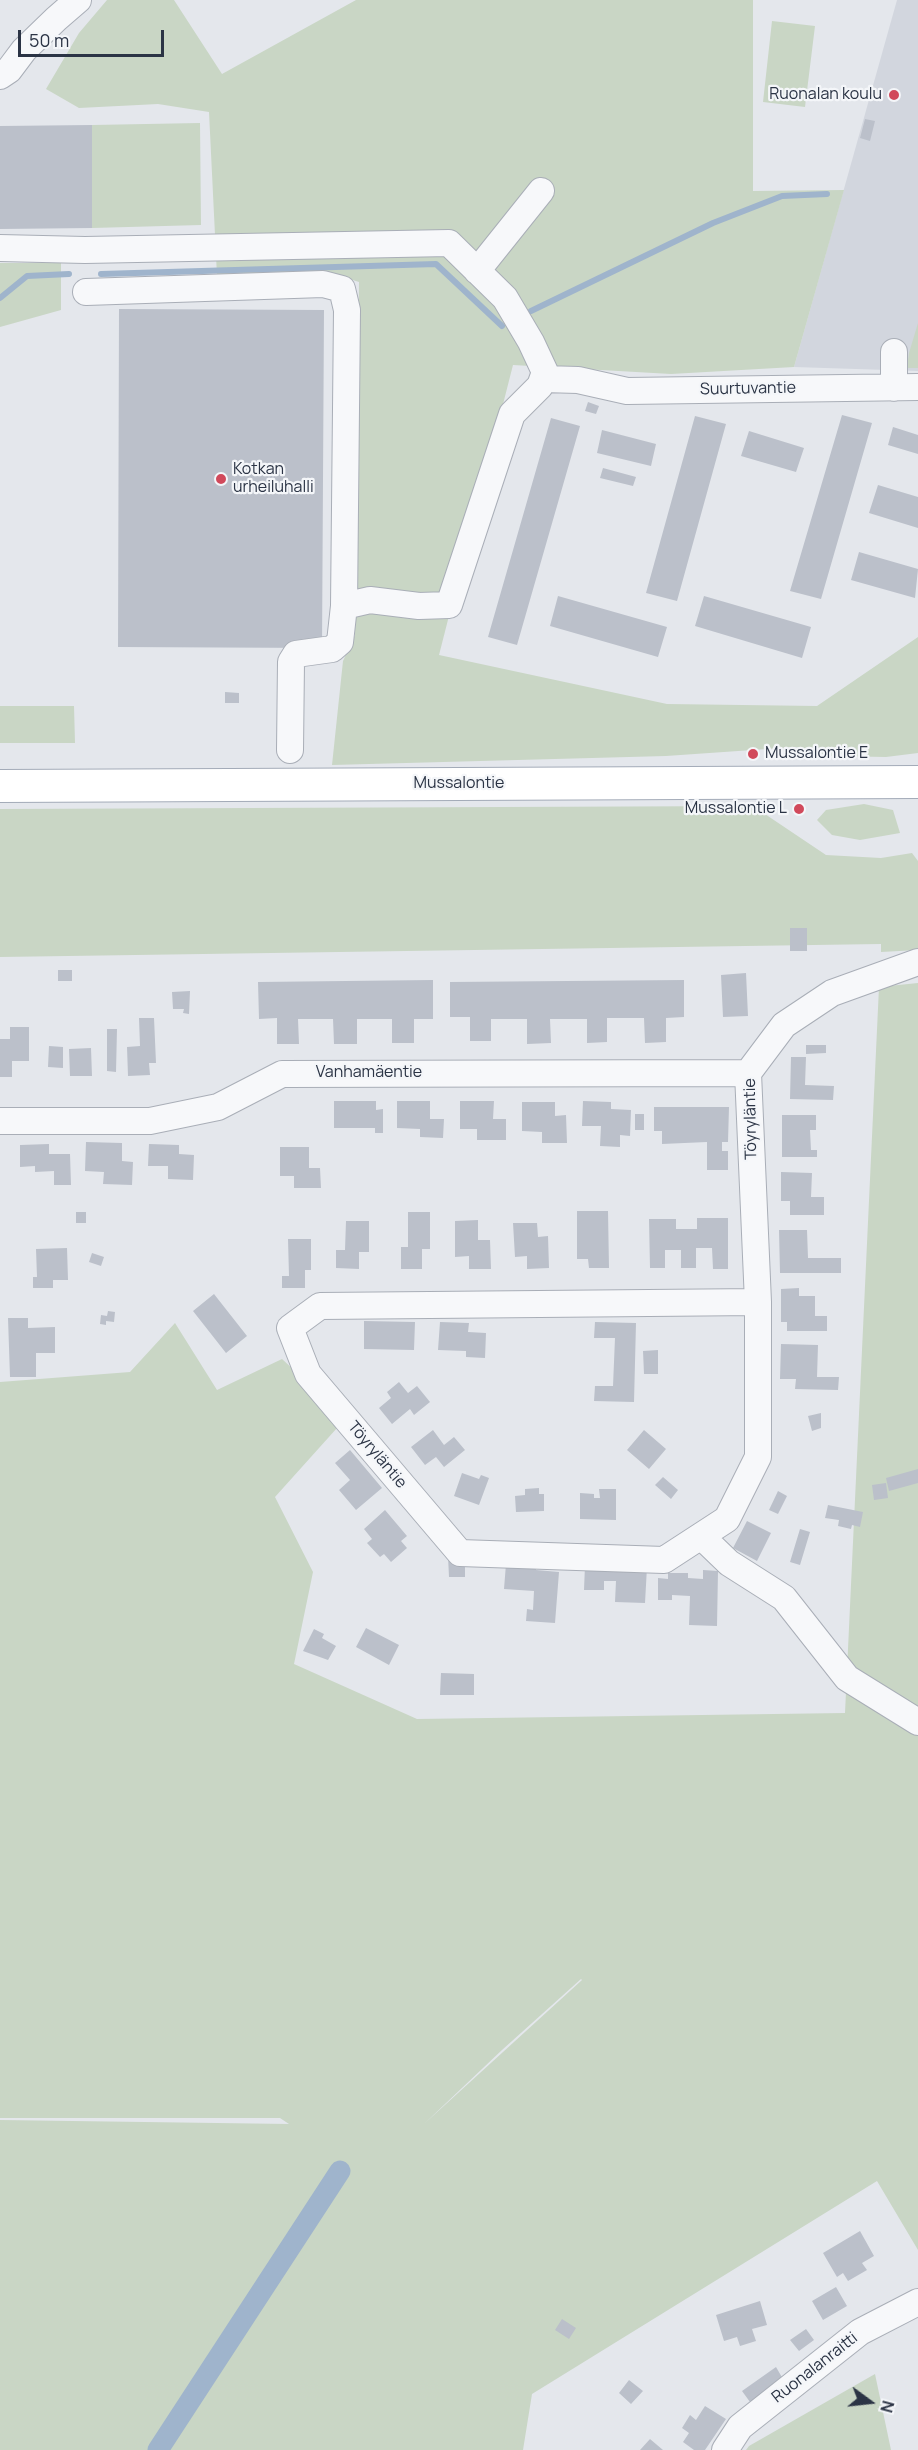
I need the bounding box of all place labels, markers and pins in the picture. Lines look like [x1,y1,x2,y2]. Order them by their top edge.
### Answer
place label: Ruonalan koulu [769,85,882,105]
marker: Ruonalan koulu [887,88,901,102]
place label: Kotkan urheiluhalli [233,460,314,498]
marker: Kotkan urheiluhalli [214,472,228,486]
place label: Mussalontie E [765,744,868,764]
marker: Mussalontie E [746,747,760,761]
place label: Mussalontie L [685,799,787,819]
marker: Mussalontie L [792,802,806,816]

